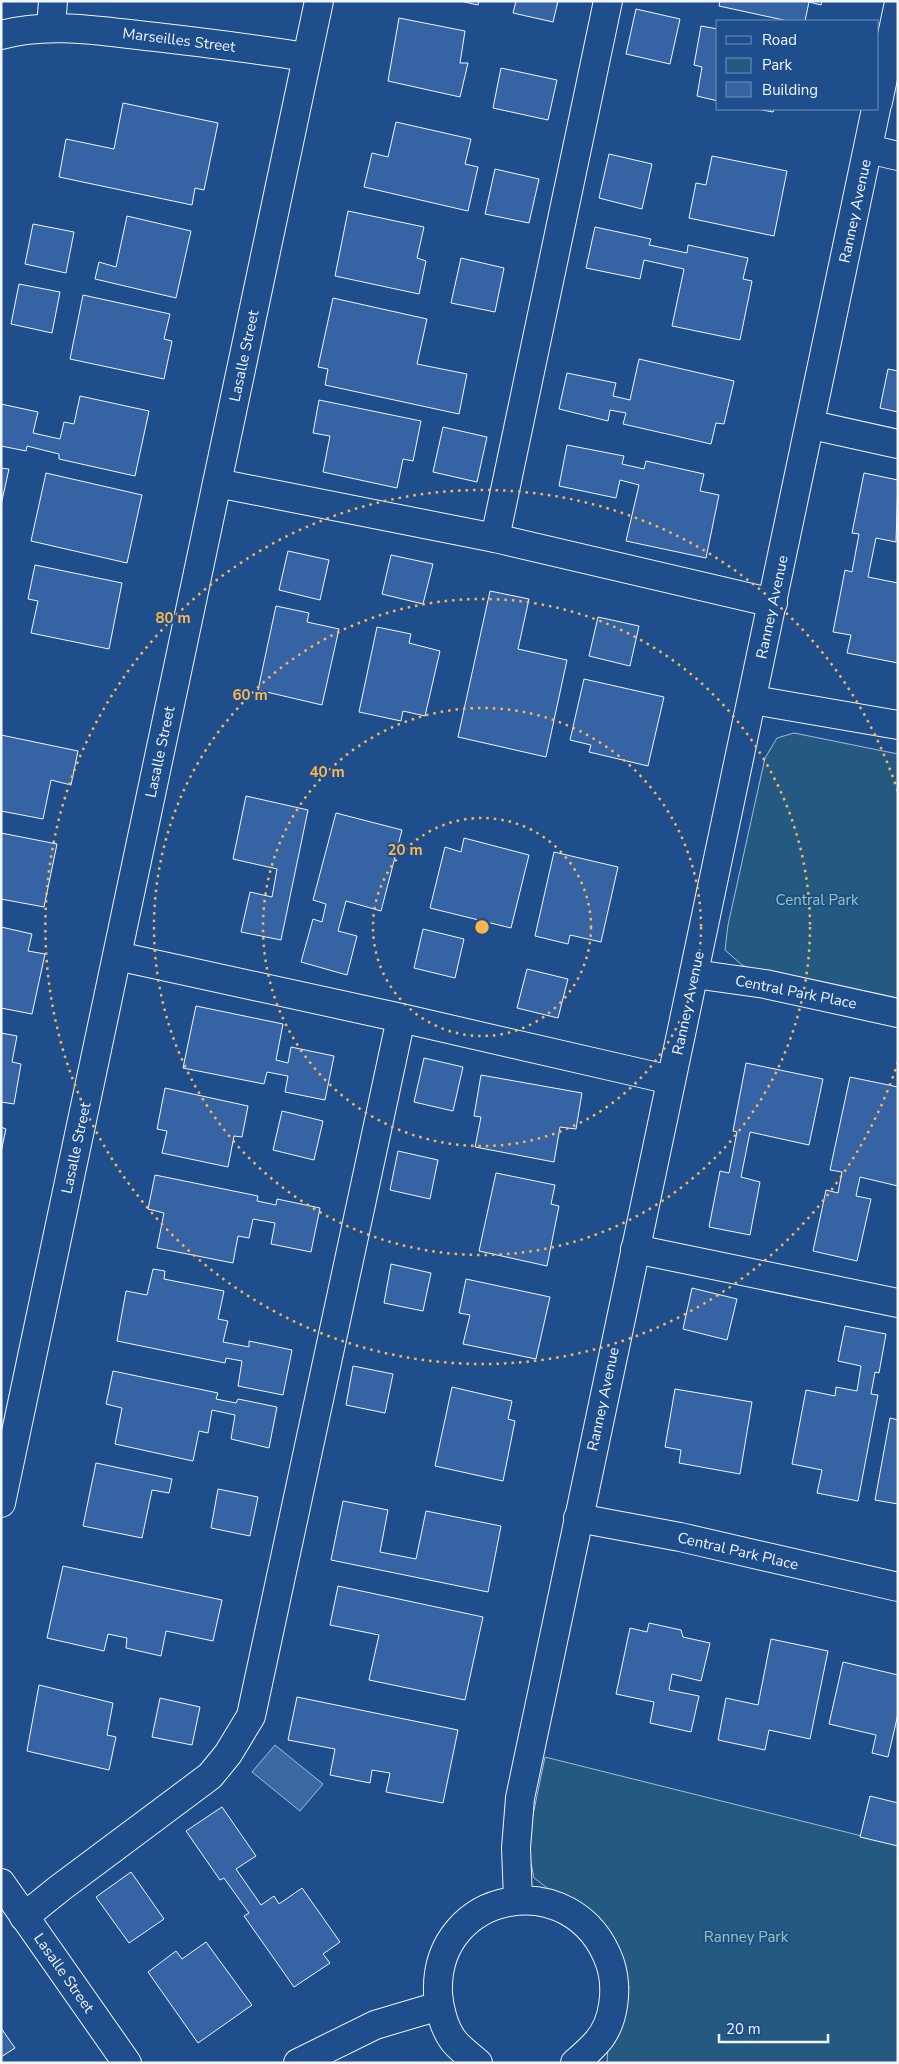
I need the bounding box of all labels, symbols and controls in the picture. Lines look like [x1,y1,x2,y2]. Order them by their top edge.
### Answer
legend [716,20,879,110]
street label: Marseilles Street [121,23,237,57]
text: Road [762,30,797,50]
text: Park [762,55,792,75]
text: Building [762,80,818,100]
street label: Ranney Avenue [834,157,876,265]
street label: Lasalle Street [225,308,264,403]
street label: Ranney Avenue [751,553,793,661]
text: 80 m [155,608,191,628]
text: 60 m [232,685,268,705]
street label: Lasalle Street [141,704,180,799]
text: 40 m [309,762,345,782]
text: 20 m [387,840,423,860]
park label: Central Park [776,890,859,910]
centre of rings [473,918,491,936]
street label: Ranney Avenue [667,949,709,1057]
street label: Central Park Place [734,970,858,1014]
street label: Lasalle Street [57,1100,96,1195]
street label: Ranney Avenue [582,1345,624,1453]
street label: Central Park Place [676,1527,800,1575]
park label: Ranney Park [704,1927,789,1947]
street label: Lasalle Street [29,1929,99,2017]
scale bar [719,2012,828,2044]
text: 20 m [726,2019,761,2039]

